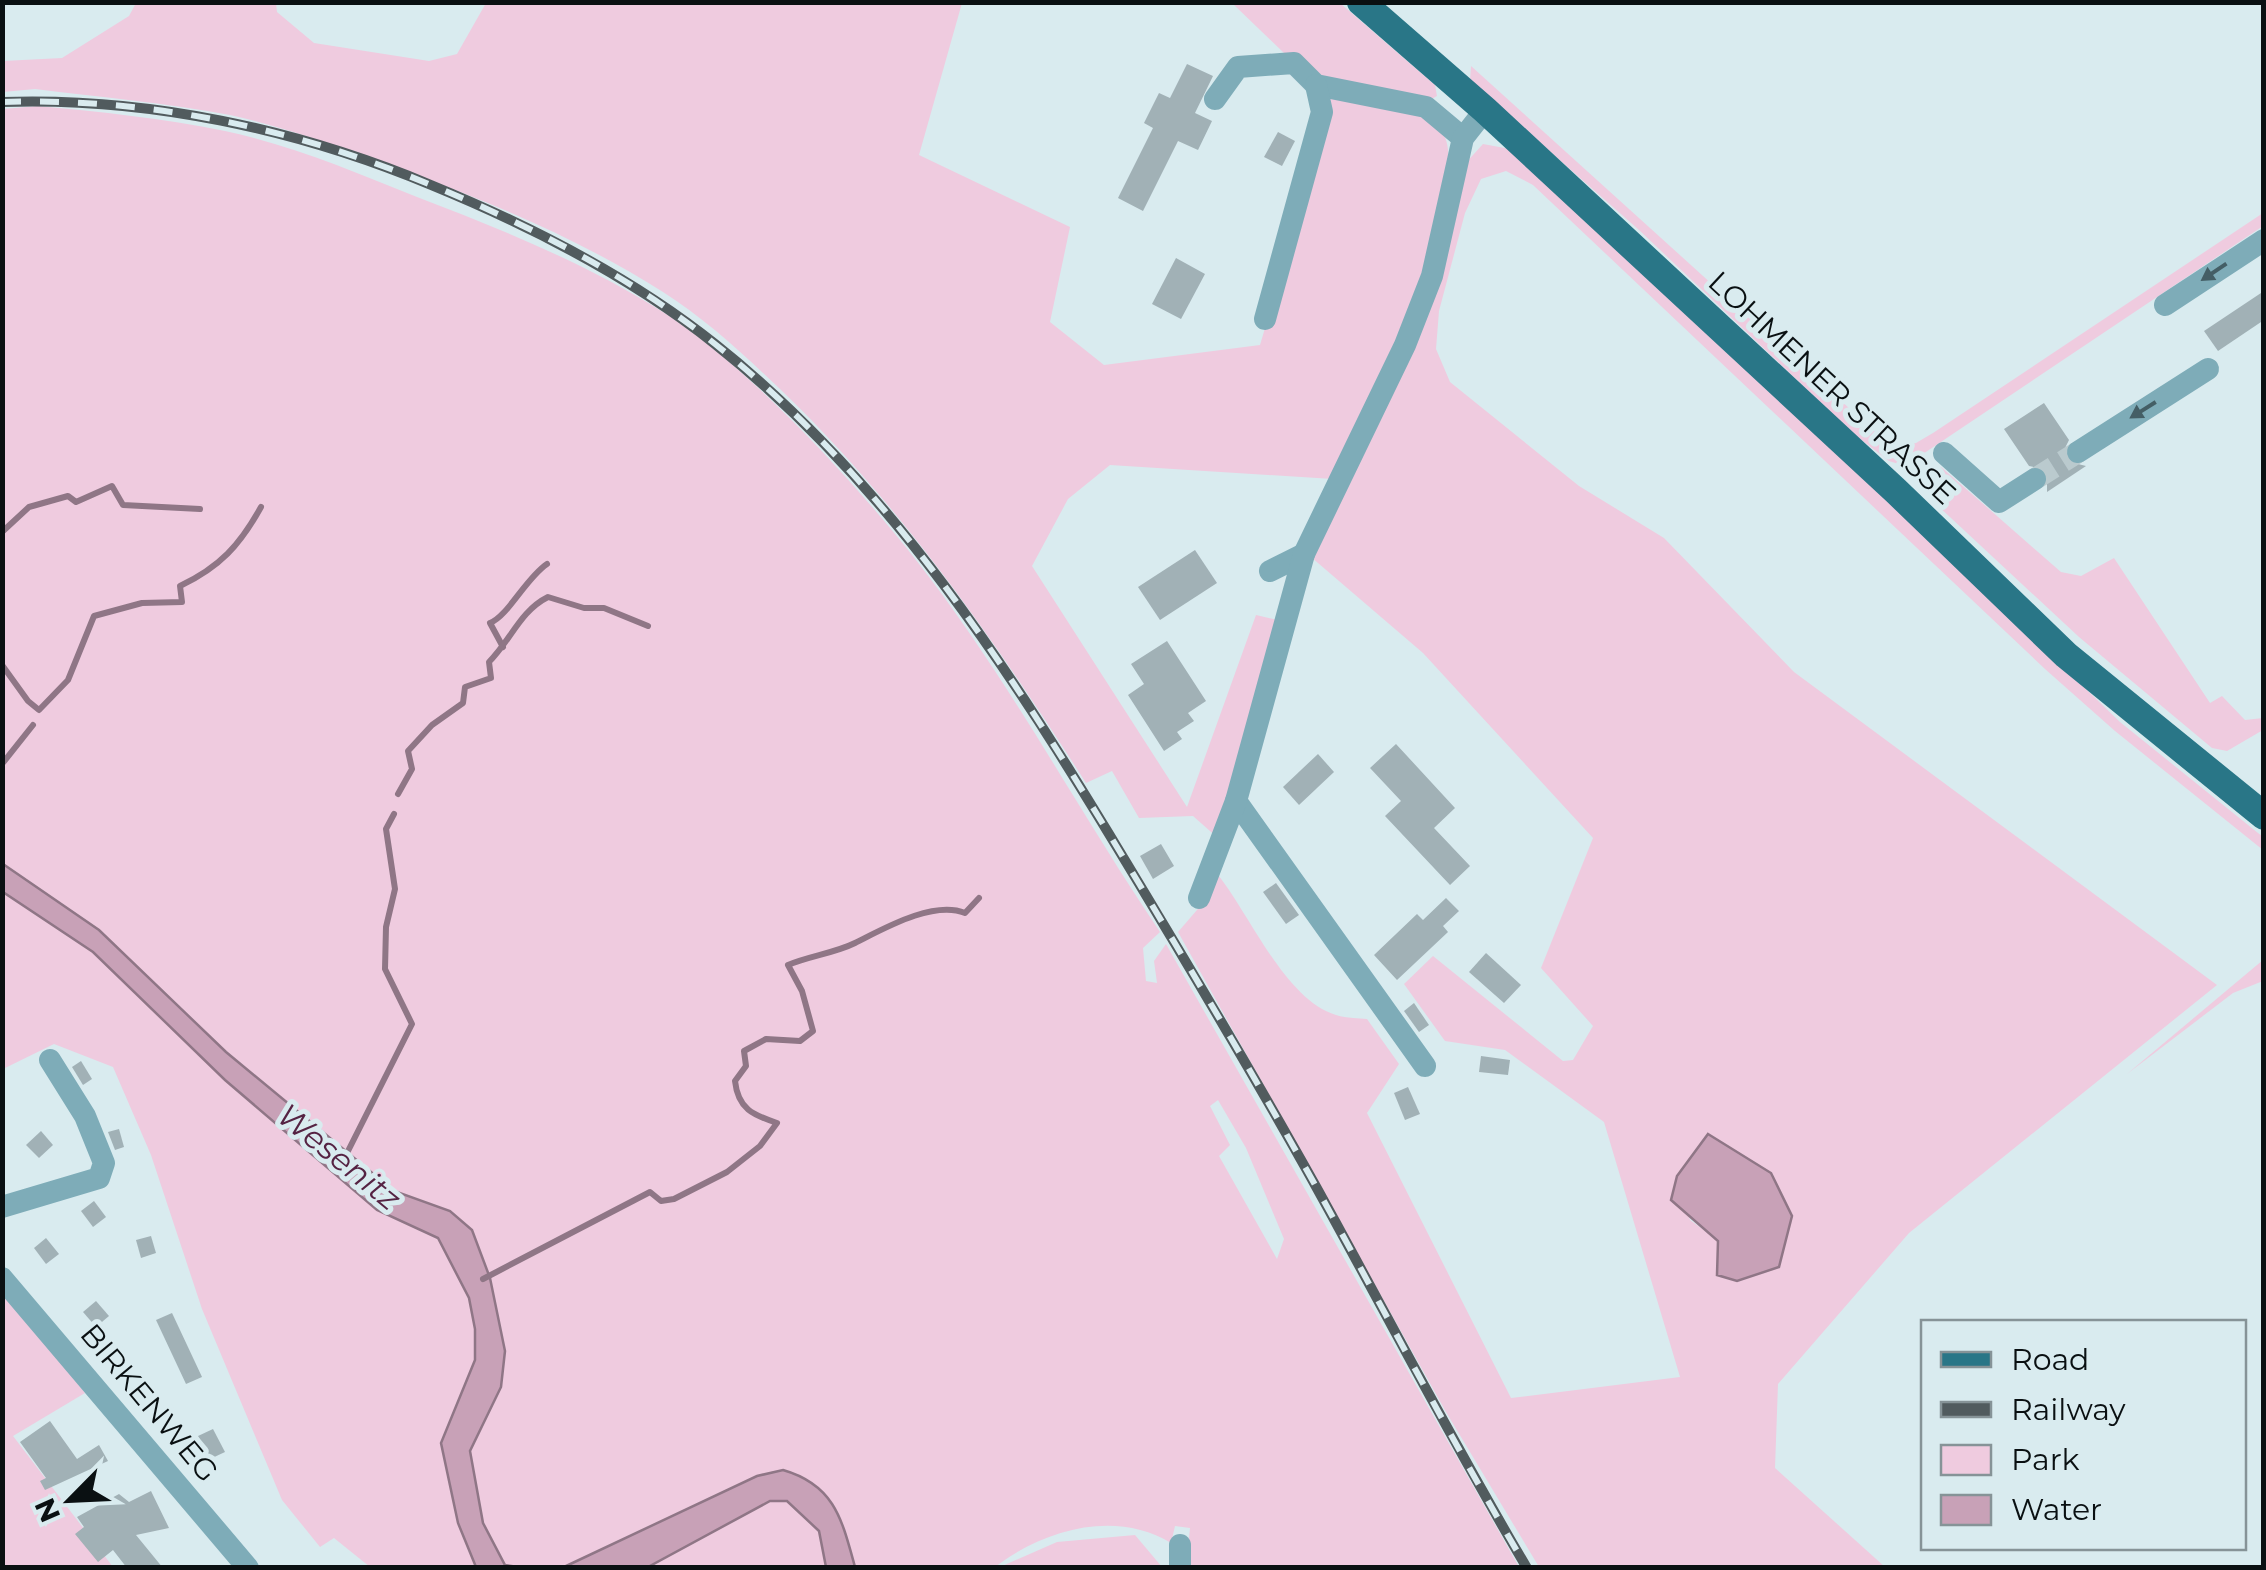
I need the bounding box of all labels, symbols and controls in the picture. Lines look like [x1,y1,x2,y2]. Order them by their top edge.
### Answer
street label: LOHMENER STRASSE [1701,263,1964,512]
one-way arrow [2201,263,2228,281]
one-way arrow [2129,401,2157,419]
water label: Wesenitz [270,1095,409,1218]
street label: BIRKENWEG [73,1316,226,1489]
legend [1921,1320,2246,1550]
text: Road [2011,1341,2089,1378]
text: Railway [2011,1391,2126,1428]
text: Park [2011,1441,2080,1478]
north arrow [20,1450,120,1550]
text: Water [2011,1491,2102,1528]
text: N [27,1493,67,1527]

